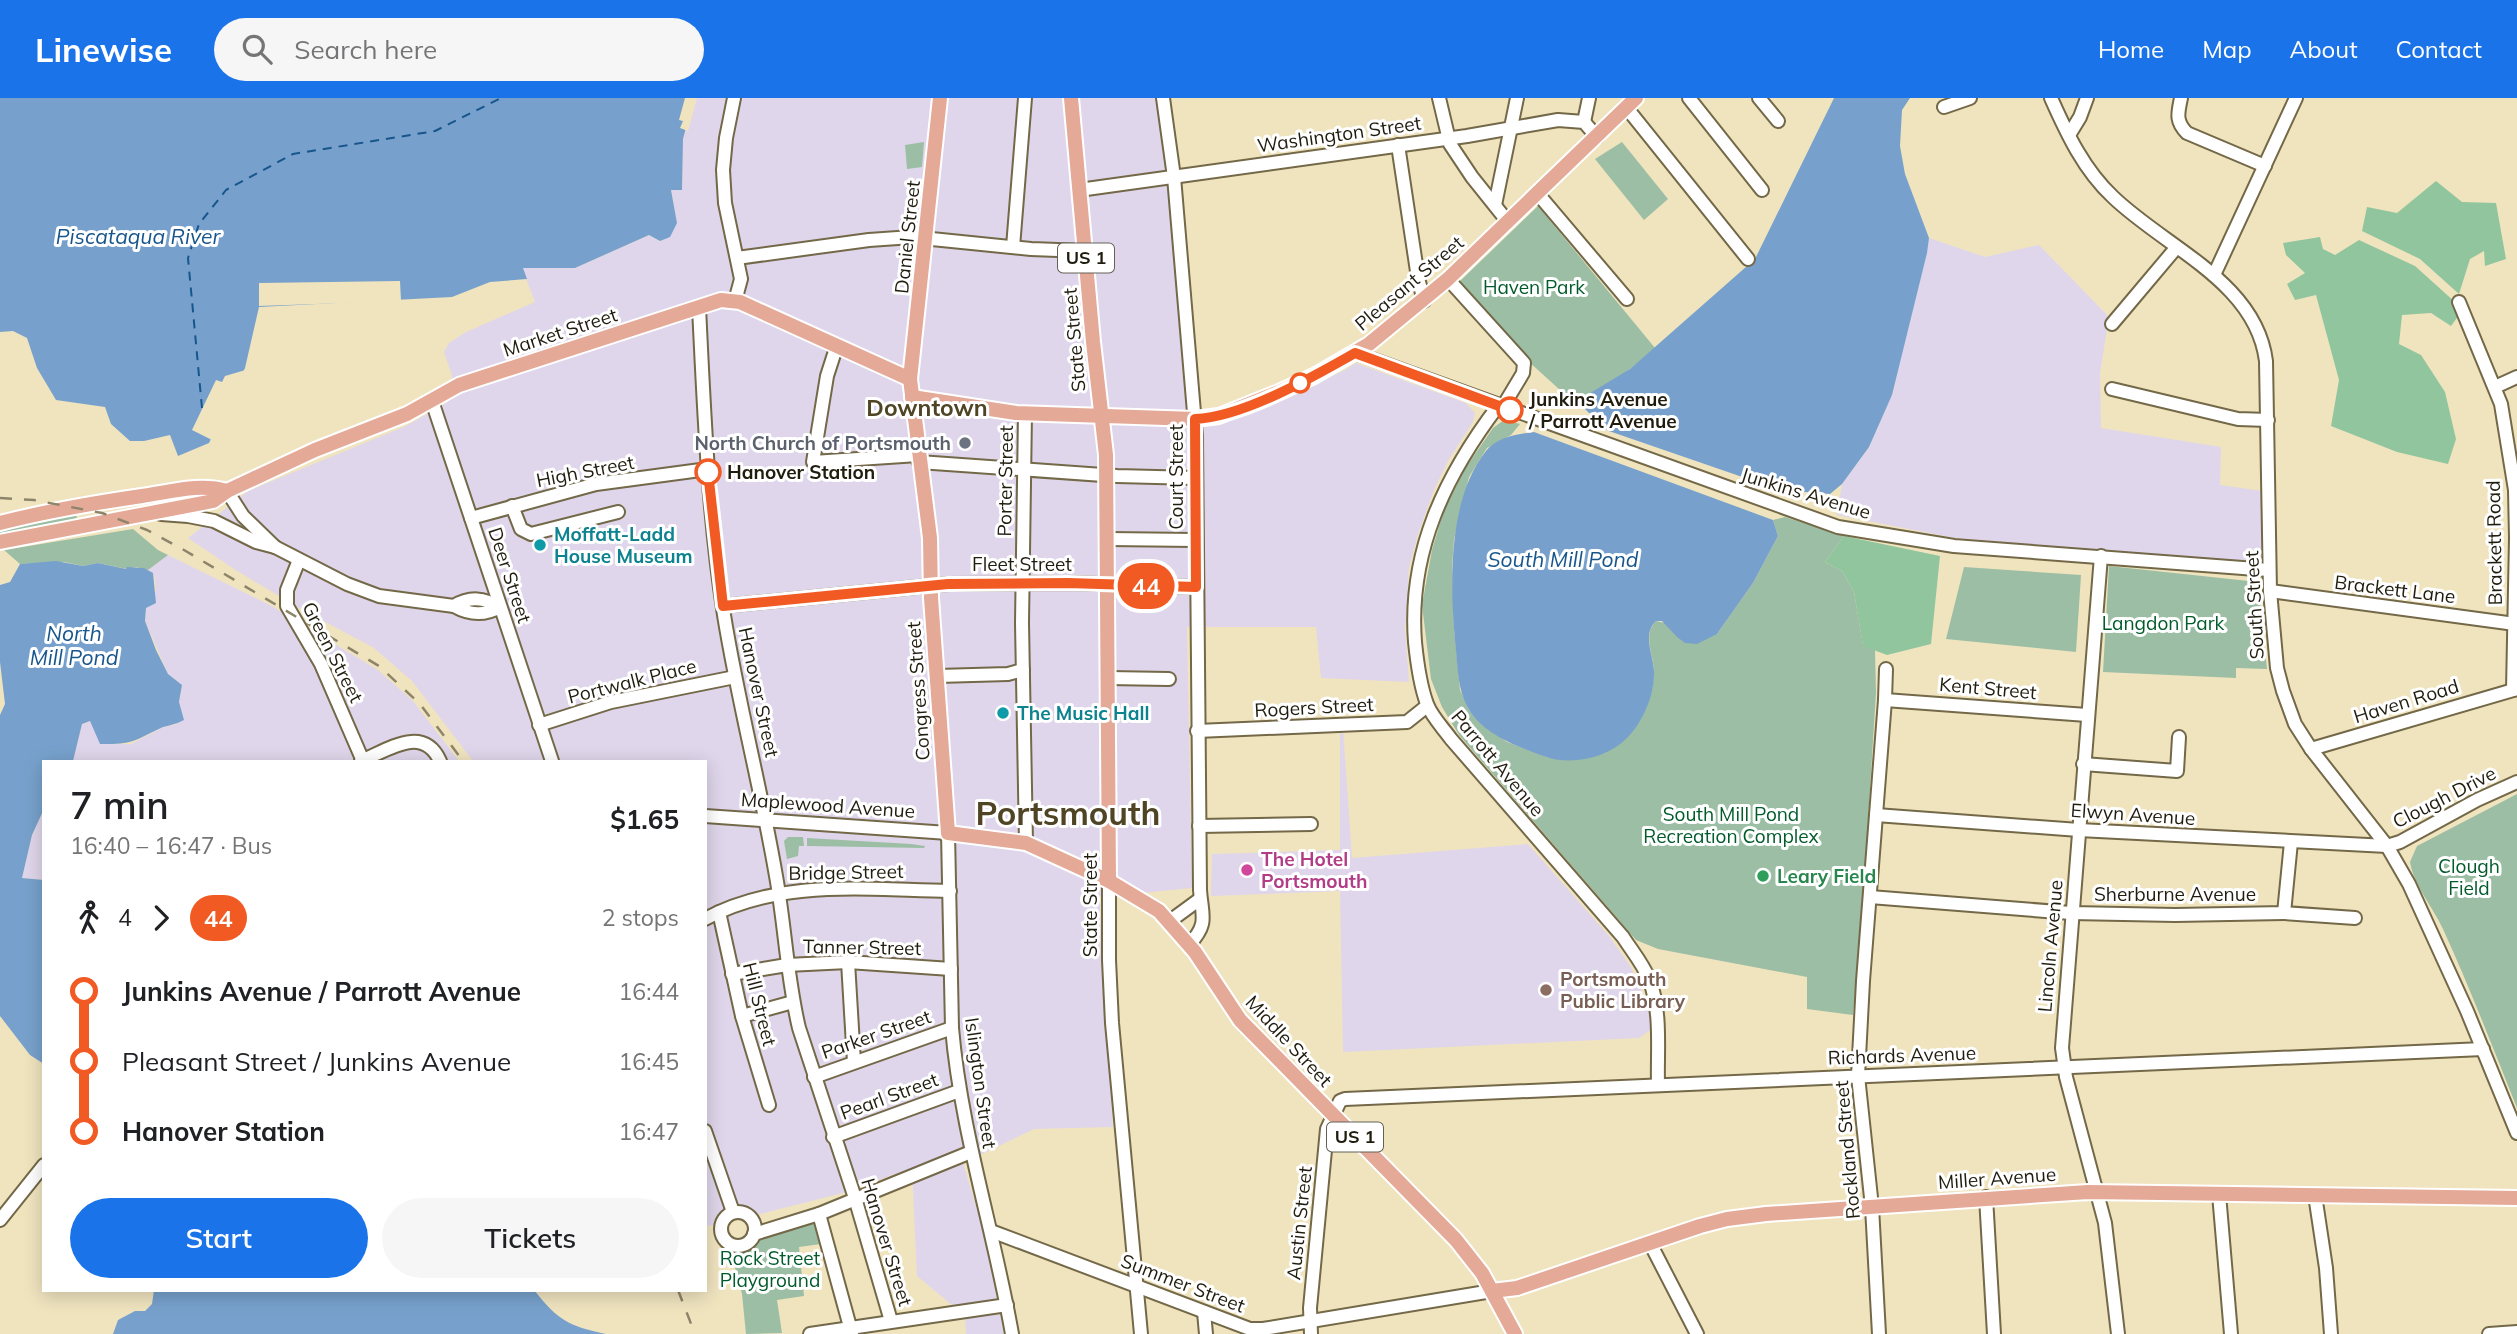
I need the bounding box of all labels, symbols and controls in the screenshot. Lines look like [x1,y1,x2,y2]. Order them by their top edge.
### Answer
search box [214,18,704,81]
text: Linewise [35,29,172,70]
icon: search [238,30,276,68]
text: Search here [294,33,437,66]
text: Home [2098,34,2164,64]
text: Map [2202,34,2252,64]
text: About [2290,34,2358,64]
text: Contact [2396,34,2482,64]
street label: Washington Street [1256,111,1423,157]
street label: Daniel Street [889,179,925,295]
water label: Piscataqua River [56,223,222,249]
street label: Pleasant Street [1350,230,1469,336]
road number: US 1 [1058,244,1114,272]
park label: Haven Park [1483,275,1585,299]
street label: State Street [1057,287,1090,393]
street label: Market Street [500,302,620,362]
unlabelled marker [1290,373,1310,393]
place label: Junkins Avenue / Parrott Avenue [1528,387,1677,433]
district label: Downtown [866,393,988,422]
marker: Junkins Avenue / Parrott Avenue [1497,397,1523,423]
street label: Court Street [1164,424,1188,530]
street label: Porter Street [992,425,1018,537]
place label: North Church of Portsmouth [694,431,951,455]
marker: North Church of Portsmouth [957,435,973,451]
street label: High Street [534,450,636,492]
marker: Hanover Station [695,459,721,485]
place label: Hanover Station [727,460,875,484]
street label: Junkins Avenue [1738,462,1874,524]
street label: Brackett Road [2481,480,2507,606]
place label: Moffatt-Ladd House Museum [554,522,693,568]
street label: Deer Street [483,524,537,626]
marker: Moffatt-Ladd House Museum [532,537,548,553]
water label: South Mill Pond [1488,546,1639,572]
street label: South Street [2239,550,2269,660]
street label: Fleet Street [972,552,1072,576]
line badge: 44 [1114,563,1178,609]
street label: Brackett Lane [2333,570,2457,608]
text: 44 [1132,571,1160,601]
street label: Green Street [297,598,369,707]
park label: Langdon Park [2102,611,2225,635]
water label: North Mill Pond [30,620,119,670]
street label: Congress Street [901,620,935,761]
street label: Hanover Street [733,625,785,760]
street label: Portwalk Place [565,653,699,709]
street label: Kent Street [1938,672,2038,704]
street label: Haven Road [2350,674,2462,728]
street label: Rogers Street [1254,692,1375,722]
place label: The Music Hall [1017,701,1149,725]
marker: The Music Hall [995,705,1011,721]
street label: Parrott Avenue [1446,705,1550,821]
street label: Clough Drive [2388,761,2500,833]
text: 7 min [70,781,169,829]
street label: Maplewood Avenue [740,787,916,823]
district label: Portsmouth [976,792,1160,833]
street label: Elwyn Avenue [2070,798,2196,830]
park label: South Mill Pond Recreation Complex [1643,802,1819,848]
text: $1.65 [610,803,679,836]
text: 16:40 – 16:47 · Bus [70,831,272,860]
place label: The Hotel Portsmouth [1261,847,1367,893]
street label: State Street [1078,853,1102,957]
park label: Clough Field [2438,854,2500,900]
street label: Bridge Street [788,859,904,885]
marker: The Hotel Portsmouth [1239,862,1255,878]
place label: Leary Field [1777,864,1876,888]
marker: Leary Field [1755,868,1771,884]
street label: Lincoln Avenue [2032,879,2068,1013]
street label: Sherburne Avenue [2094,882,2256,906]
icon: walk [70,899,108,937]
icon: forward [142,899,180,937]
text: 4 [118,903,132,932]
text: 44 [204,903,233,933]
text: 2 stops [602,903,679,932]
street label: Tanner Street [803,934,922,960]
street label: Hill Street [738,960,782,1049]
place label: Portsmouth Public Library [1560,967,1686,1013]
text: Junkins Avenue / Parrott Avenue [122,975,521,1008]
text: 16:44 [619,977,679,1006]
marker: Portsmouth Public Library [1538,982,1554,998]
street label: Middle Street [1241,990,1338,1092]
street label: Parker Street [818,1004,934,1064]
street label: Islington Street [960,1016,1002,1150]
street label: Richards Avenue [1827,1040,1977,1070]
text: Pleasant Street / Junkins Avenue [122,1045,511,1078]
text: 16:45 [619,1047,679,1076]
street label: Pearl Street [837,1067,942,1125]
street label: Rockland Street [1829,1079,1865,1220]
text: Hanover Station [122,1115,325,1148]
text: 16:47 [619,1117,679,1146]
road number: US 1 [1327,1122,1383,1152]
street label: Miller Avenue [1937,1162,2057,1194]
street label: Austin Street [1281,1165,1317,1281]
street label: Hanover Street [856,1175,918,1309]
button: Start [70,1198,368,1278]
button: Tickets [382,1198,679,1278]
park label: Rock Street Playground [720,1246,821,1292]
street label: Summer Street [1118,1248,1249,1318]

